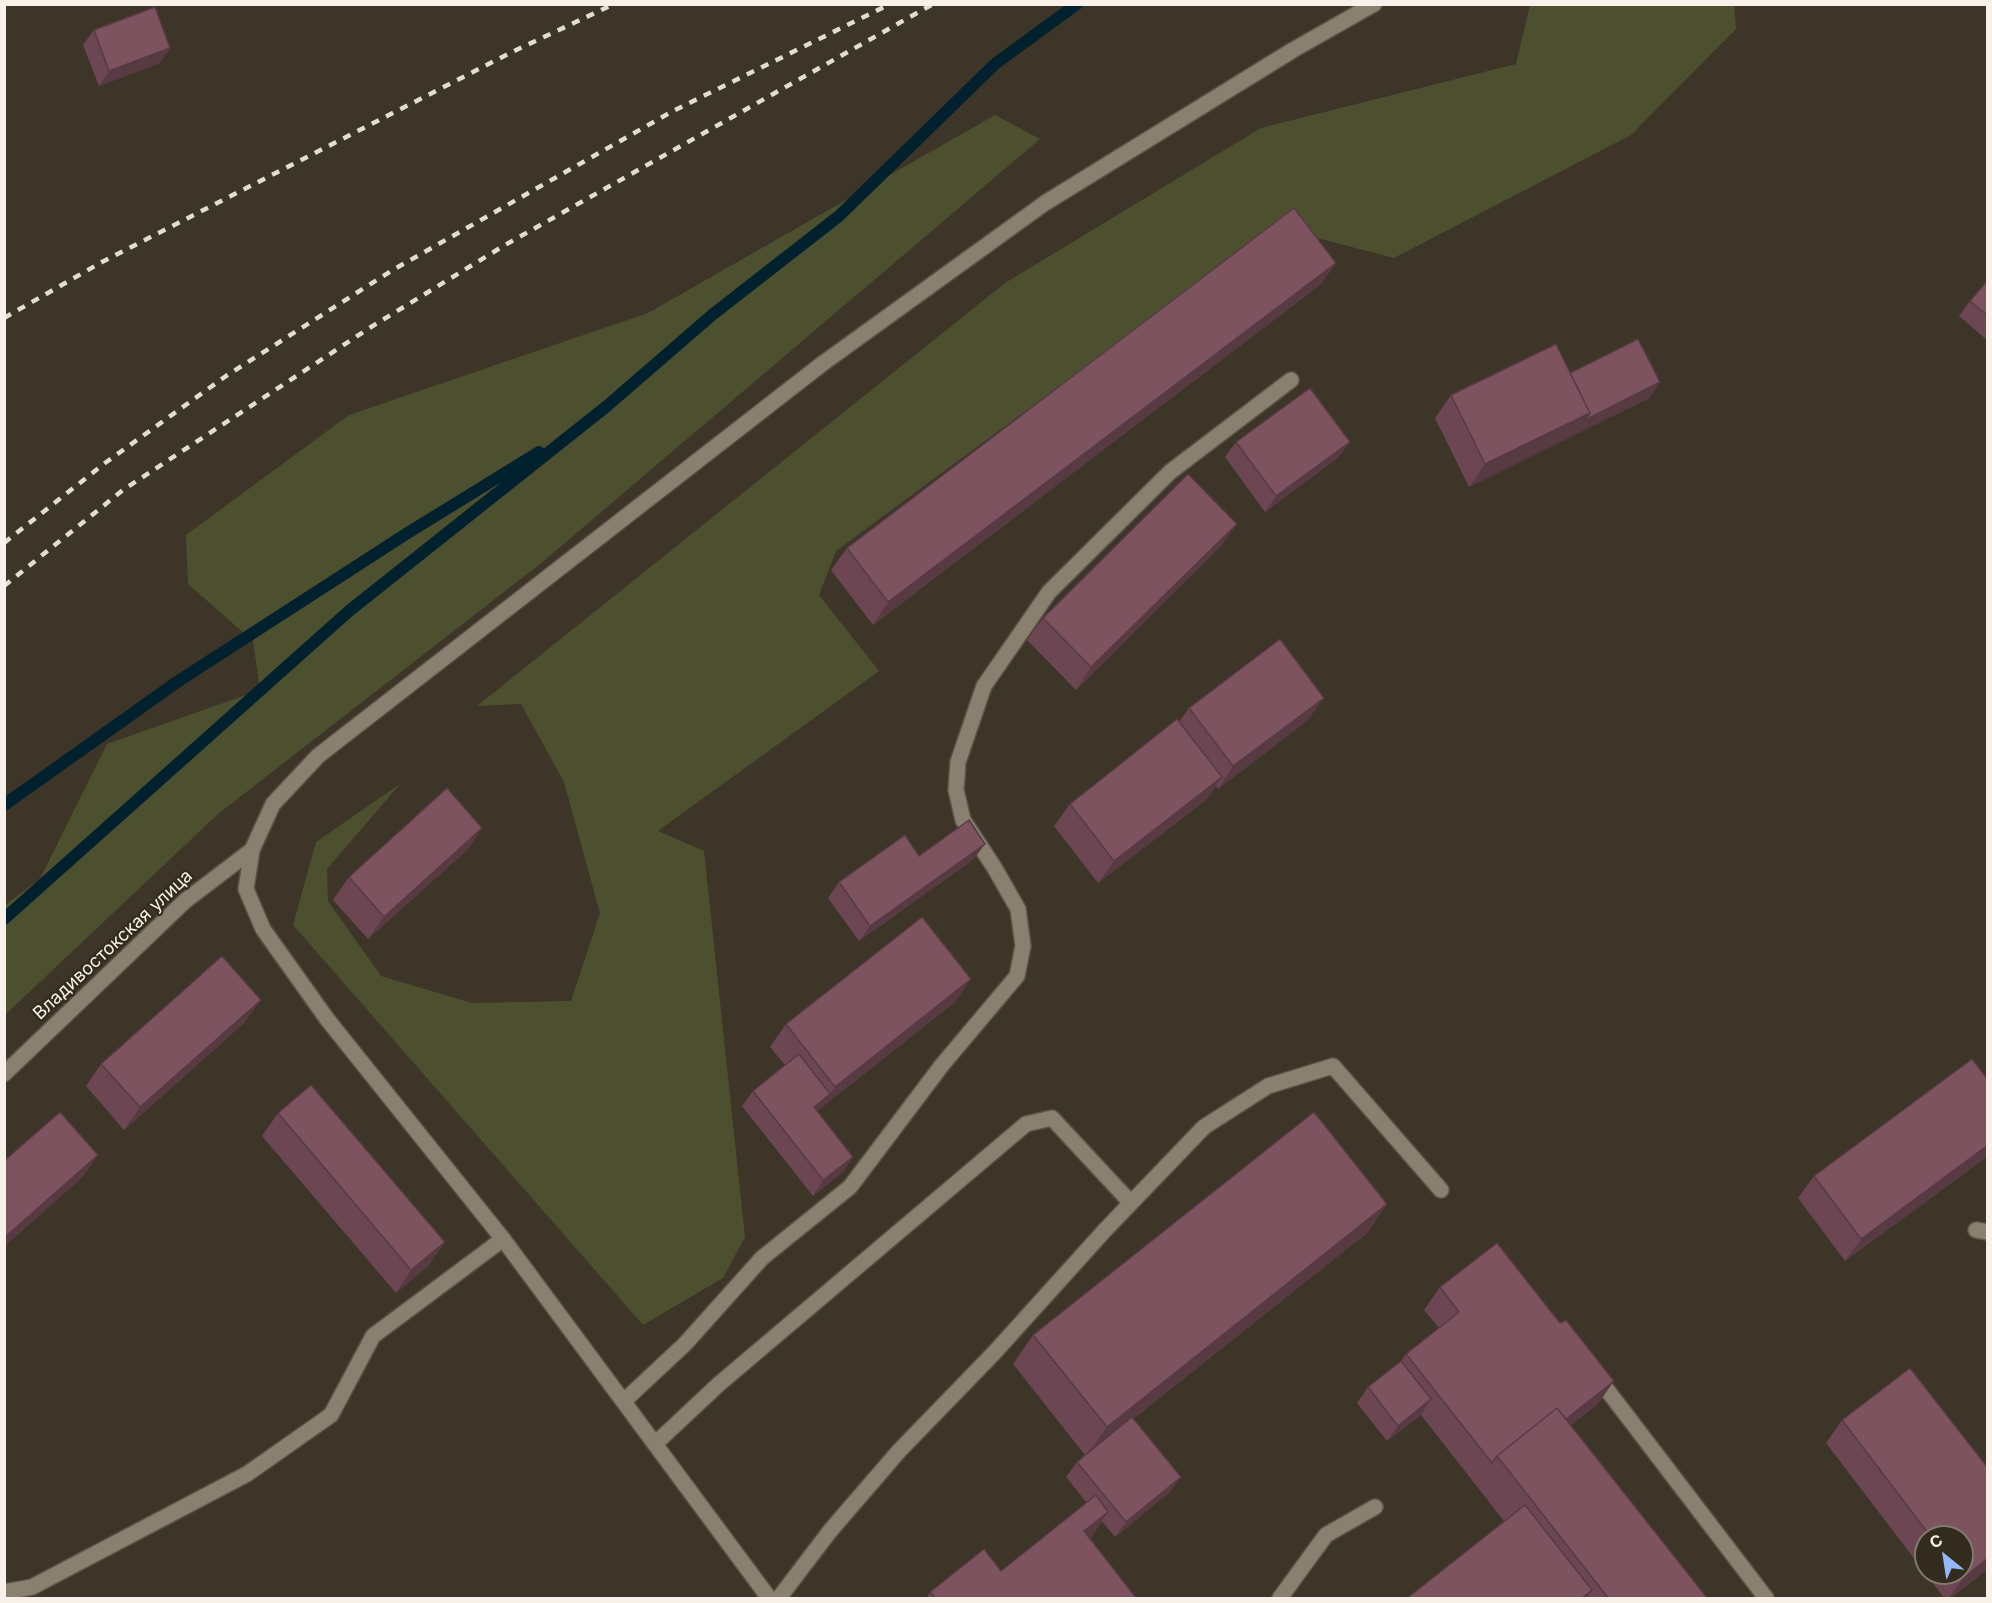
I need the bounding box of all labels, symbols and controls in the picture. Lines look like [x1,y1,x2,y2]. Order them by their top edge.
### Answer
street label: Владивостокская улица [29,865,197,1025]
north arrow [1914,1525,1974,1585]
text: С [1926,1530,1946,1553]

